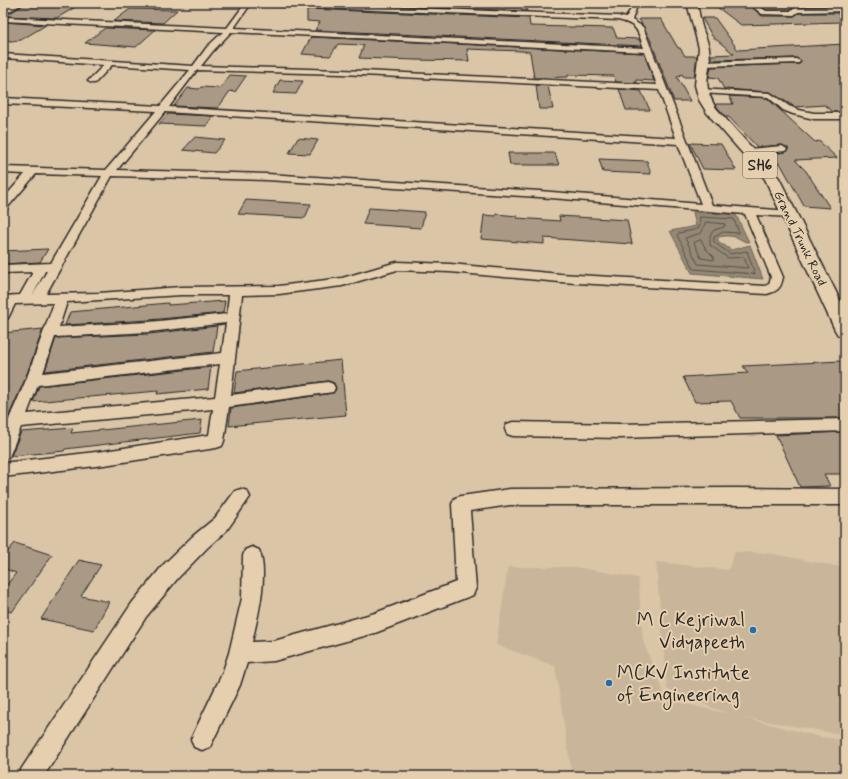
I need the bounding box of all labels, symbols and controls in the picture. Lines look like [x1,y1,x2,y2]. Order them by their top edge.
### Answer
road number: SH6 [743,152,777,178]
street label: Grand Trunk Road [769,188,830,289]
place label: M C Kejriwal Vidyapeeth [637,608,745,655]
marker: M C Kejriwal Vidyapeeth [748,625,758,635]
place label: MCKV Institute of Engineering [617,661,750,710]
marker: MCKV Institute of Engineering [604,678,614,688]

